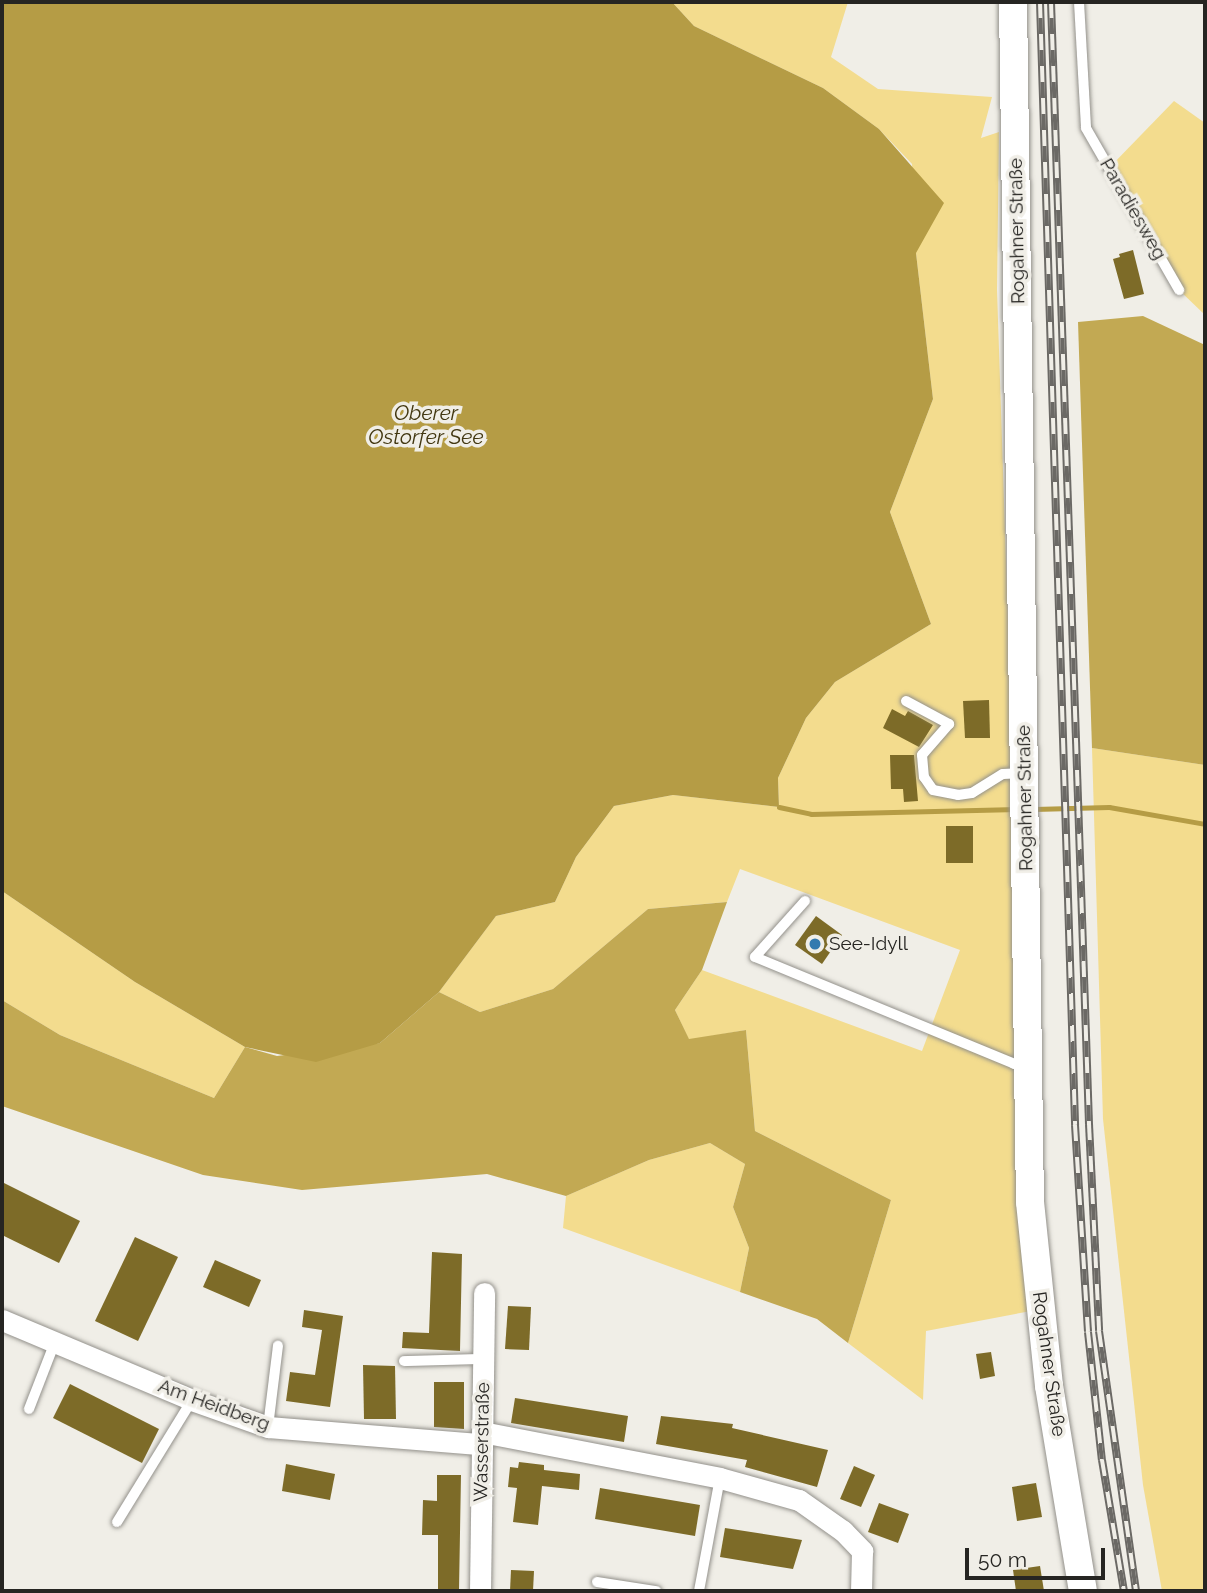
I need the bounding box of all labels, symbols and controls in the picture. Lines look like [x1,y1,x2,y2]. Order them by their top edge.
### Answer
street label: Paradiesweg [1095,154,1171,264]
street label: Rogahner Straße [1004,157,1030,305]
water label: Oberer Ostorfer See [368,400,484,450]
street label: Rogahner Straße [1012,724,1038,872]
place label: See-Idyll [829,933,908,955]
marker: See-Idyll [807,936,823,952]
street label: Rogahner Straße [1028,1290,1070,1438]
street label: Am Heidberg [155,1374,273,1436]
street label: Wasserstraße [470,1382,494,1502]
scale bar [969,1534,1109,1578]
text: 50 m [978,1547,1027,1572]

